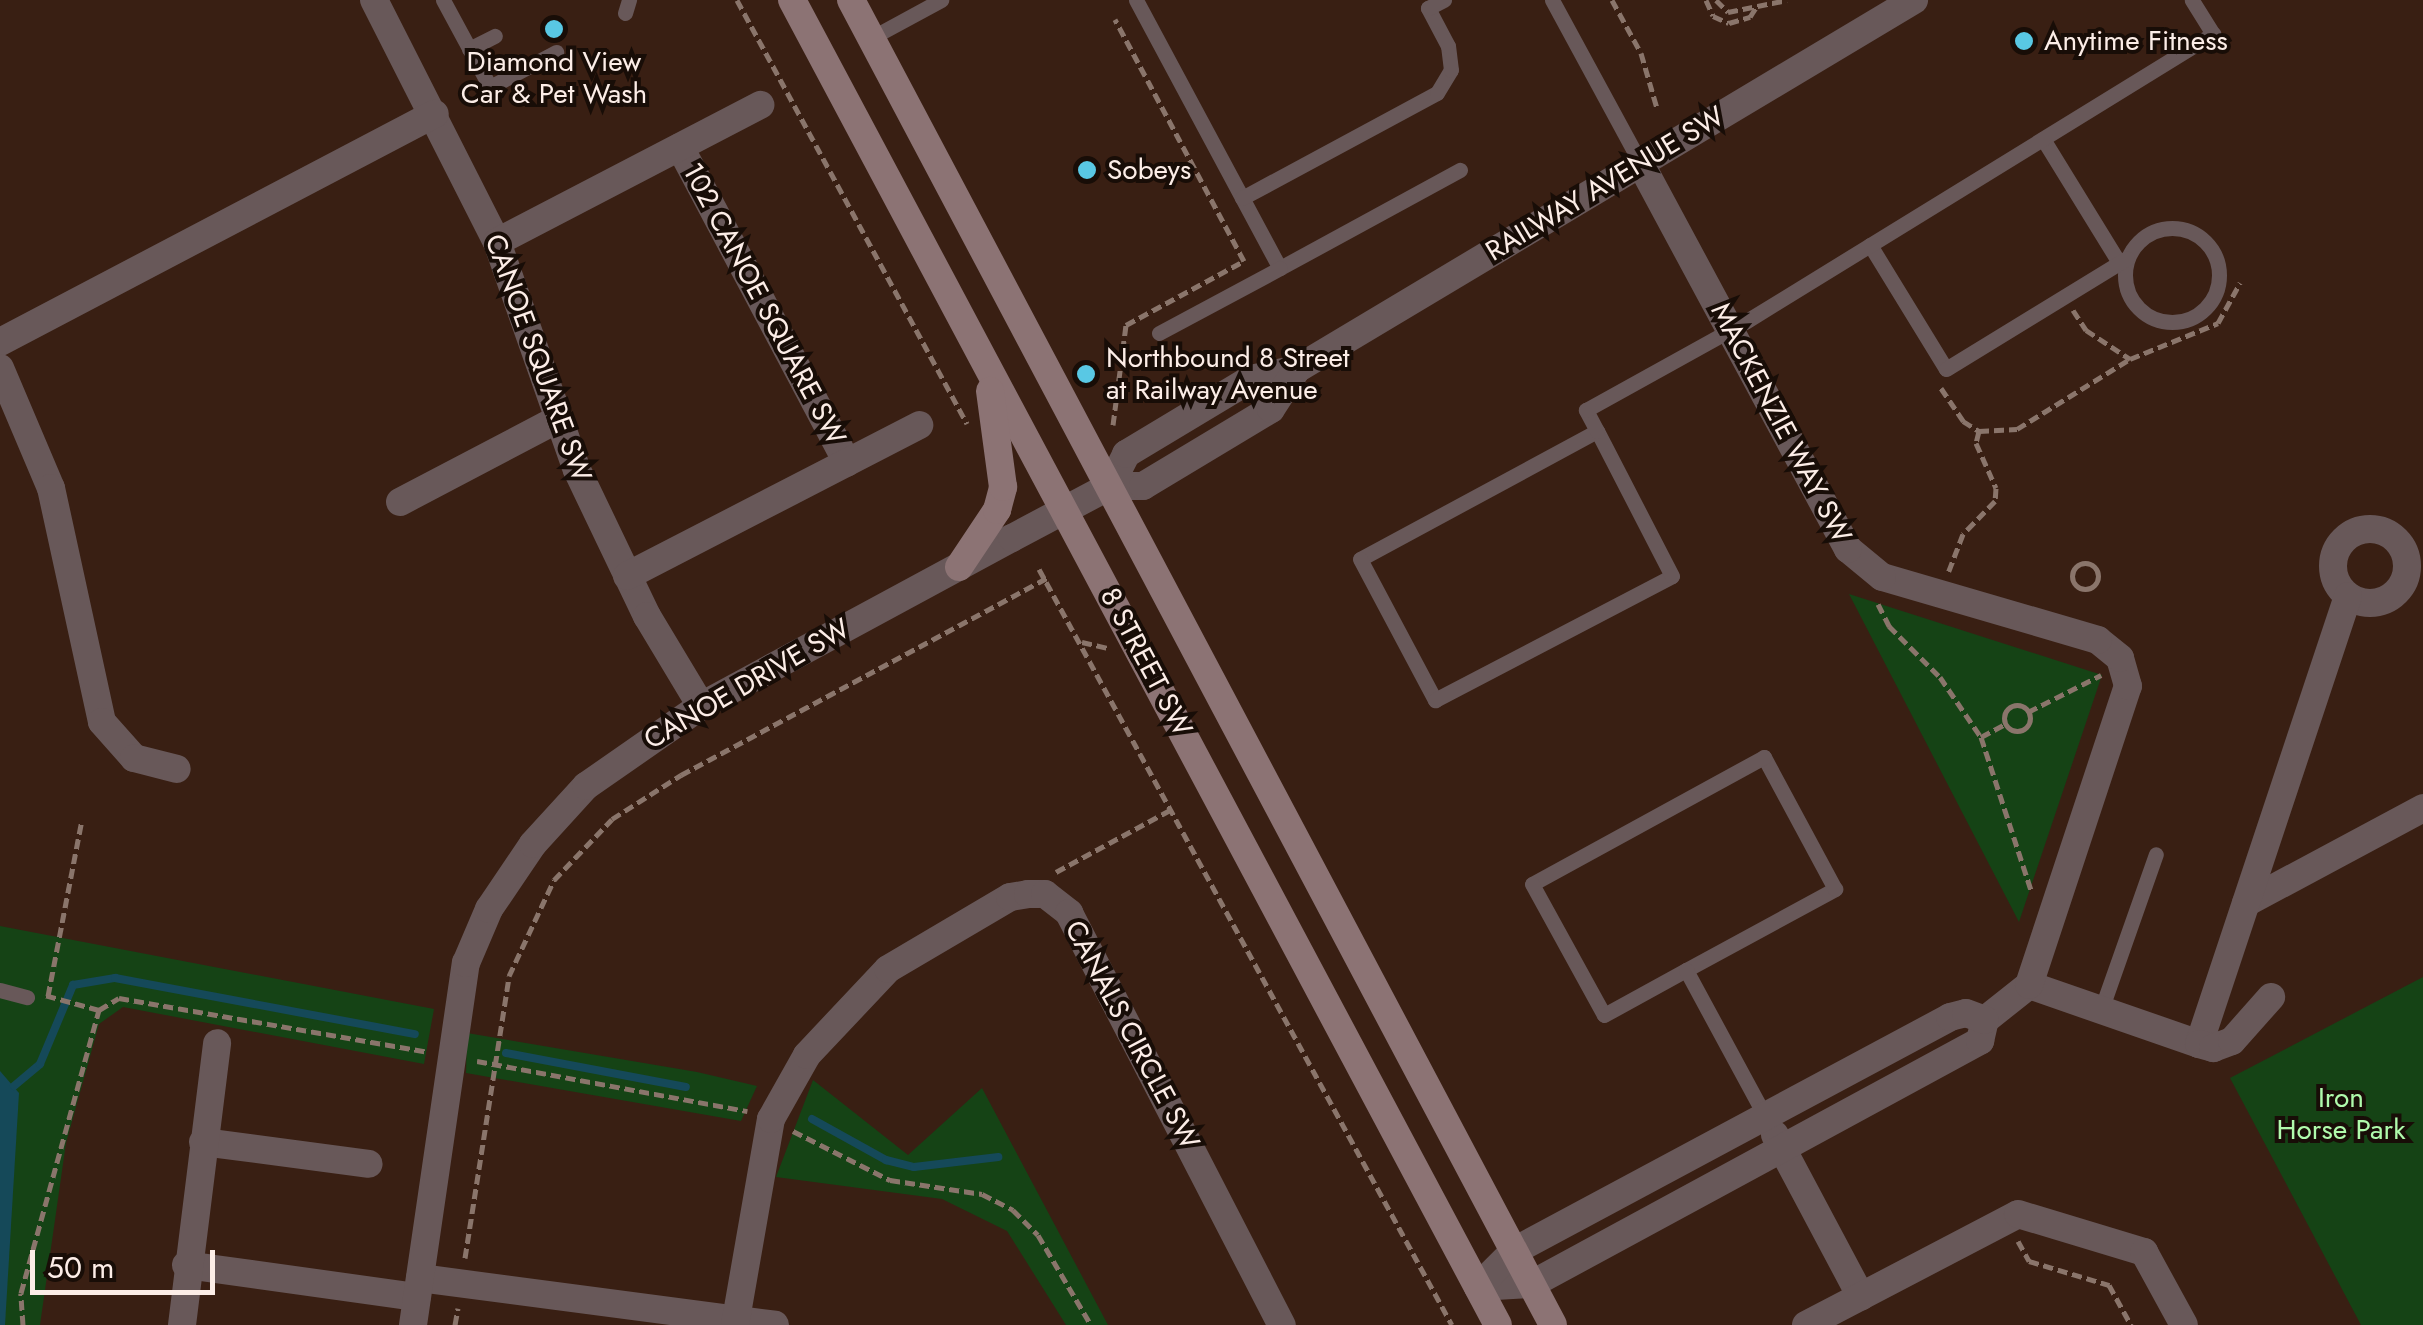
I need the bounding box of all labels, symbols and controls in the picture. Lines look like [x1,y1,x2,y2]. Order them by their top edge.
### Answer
marker: Diamond View Car & Pet Wash [543,18,565,40]
place label: Anytime Fitness [2044,24,2228,58]
marker: Anytime Fitness [2013,30,2035,52]
place label: Diamond View Car & Pet Wash [461,45,647,111]
street label: RAILWAY AVENUE SW [1480,100,1730,268]
place label: Sobeys [1107,153,1191,187]
street label: 102 CANOE SQUARE SW [675,157,853,451]
marker: Sobeys [1076,159,1098,181]
street label: CANOE SQUARE SW [478,230,598,486]
street label: MACKENZIE WAY SW [1704,297,1858,549]
place label: Northbound 8 Street at Railway Avenue [1106,341,1350,407]
marker: Northbound 8 Street at Railway Avenue [1075,363,1097,385]
street label: 8 STREET SW [1093,582,1199,742]
street label: CANOE DRIVE SW [638,612,856,756]
street label: CANALS CIRCLE SW [1058,915,1206,1155]
park label: Iron Horse Park [2277,1081,2405,1147]
scale bar [35,1230,220,1292]
text: 50 m [47,1246,114,1289]

